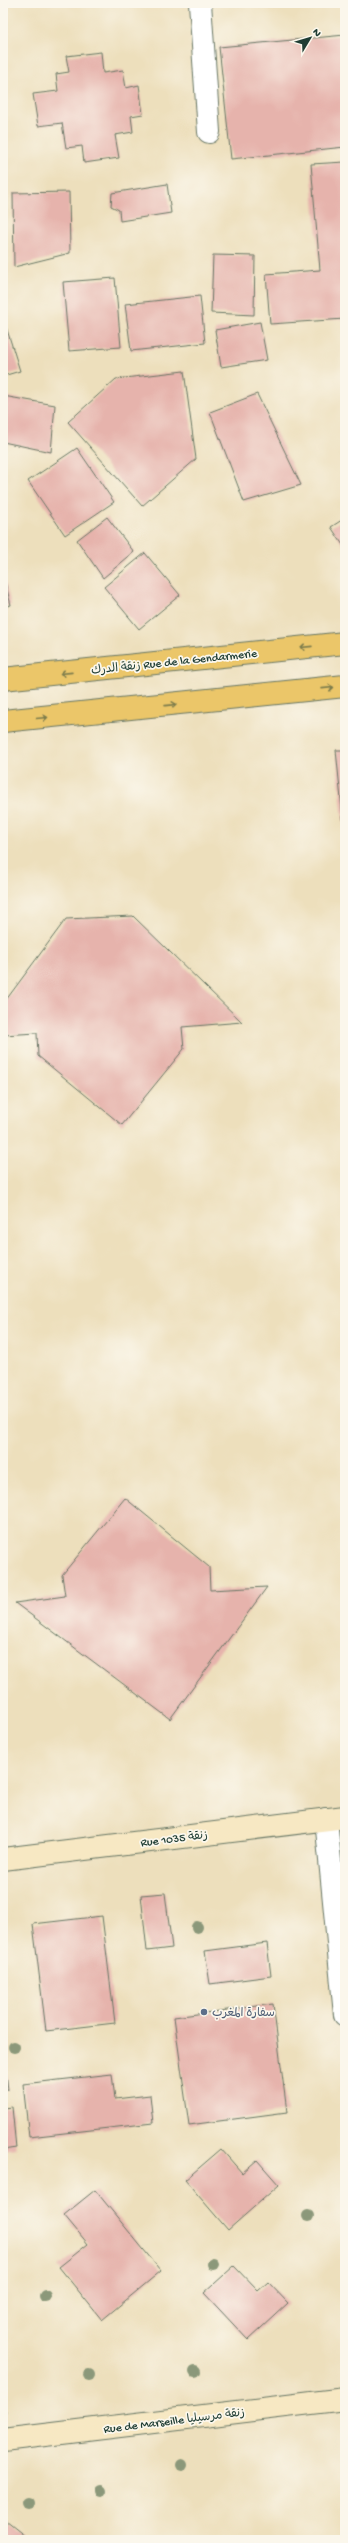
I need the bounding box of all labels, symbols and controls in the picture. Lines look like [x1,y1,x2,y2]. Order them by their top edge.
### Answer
north arrow [290,18,330,58]
text: N [309,27,323,40]
one-way arrow [300,644,313,651]
street label: زنقة الدرك Rue de la Gendarmerie [91,647,259,679]
one-way arrow [60,669,73,676]
one-way arrow [321,684,334,691]
one-way arrow [164,701,177,708]
one-way arrow [35,714,48,721]
street label: Rue 1035 زنقة [140,1829,209,1851]
marker: سفارة المغرب [199,2007,209,2017]
place label: سفارة المغرب [212,2007,275,2021]
street label: Rue de Marseille زنقة مرسيليا [103,2406,246,2438]

